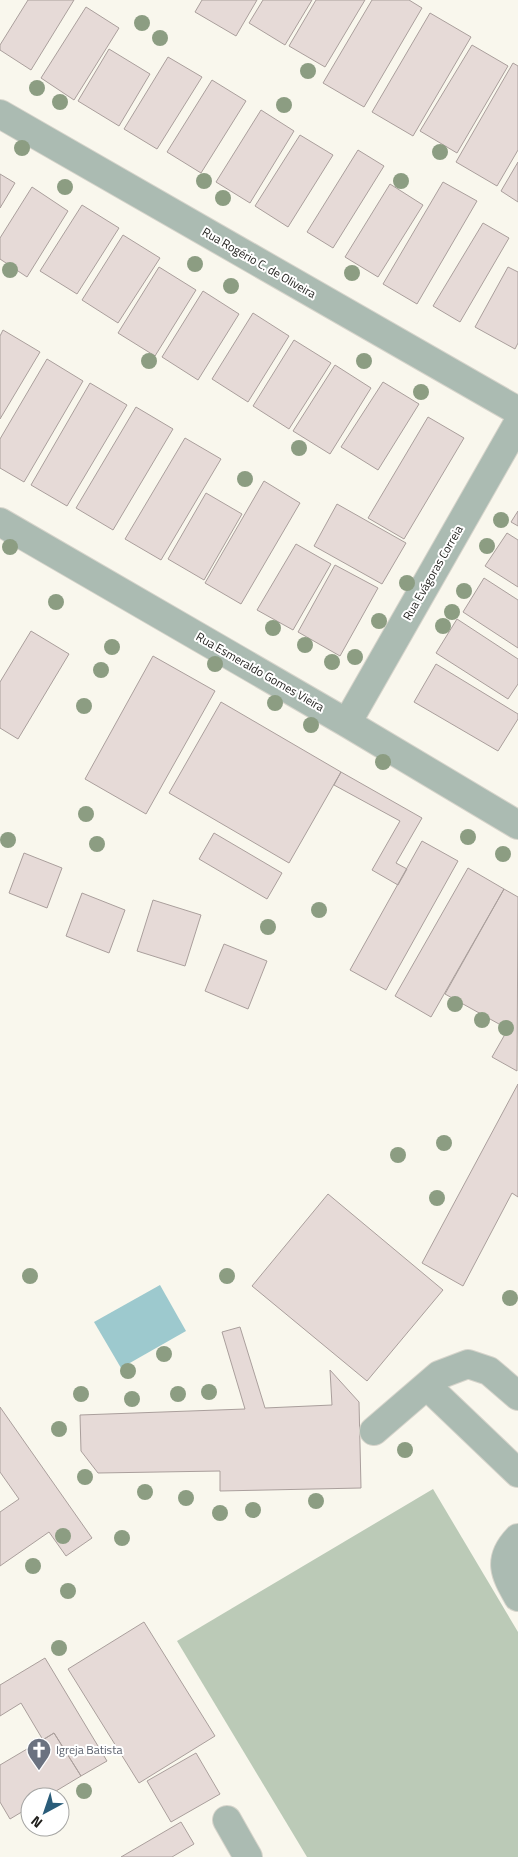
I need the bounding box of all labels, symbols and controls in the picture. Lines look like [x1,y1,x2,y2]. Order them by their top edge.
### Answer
street label: Rua Rogério C. de Oliveira [199,222,320,303]
street label: Rua Evágoras Correia [398,522,468,624]
street label: Rua Esmeraldo Gomes Vieira [193,627,328,716]
church icon: Igreja Batista [26,1737,52,1771]
place label: Igreja Batista [56,1740,122,1759]
north arrow [20,1787,70,1837]
text: N [26,1811,47,1834]

